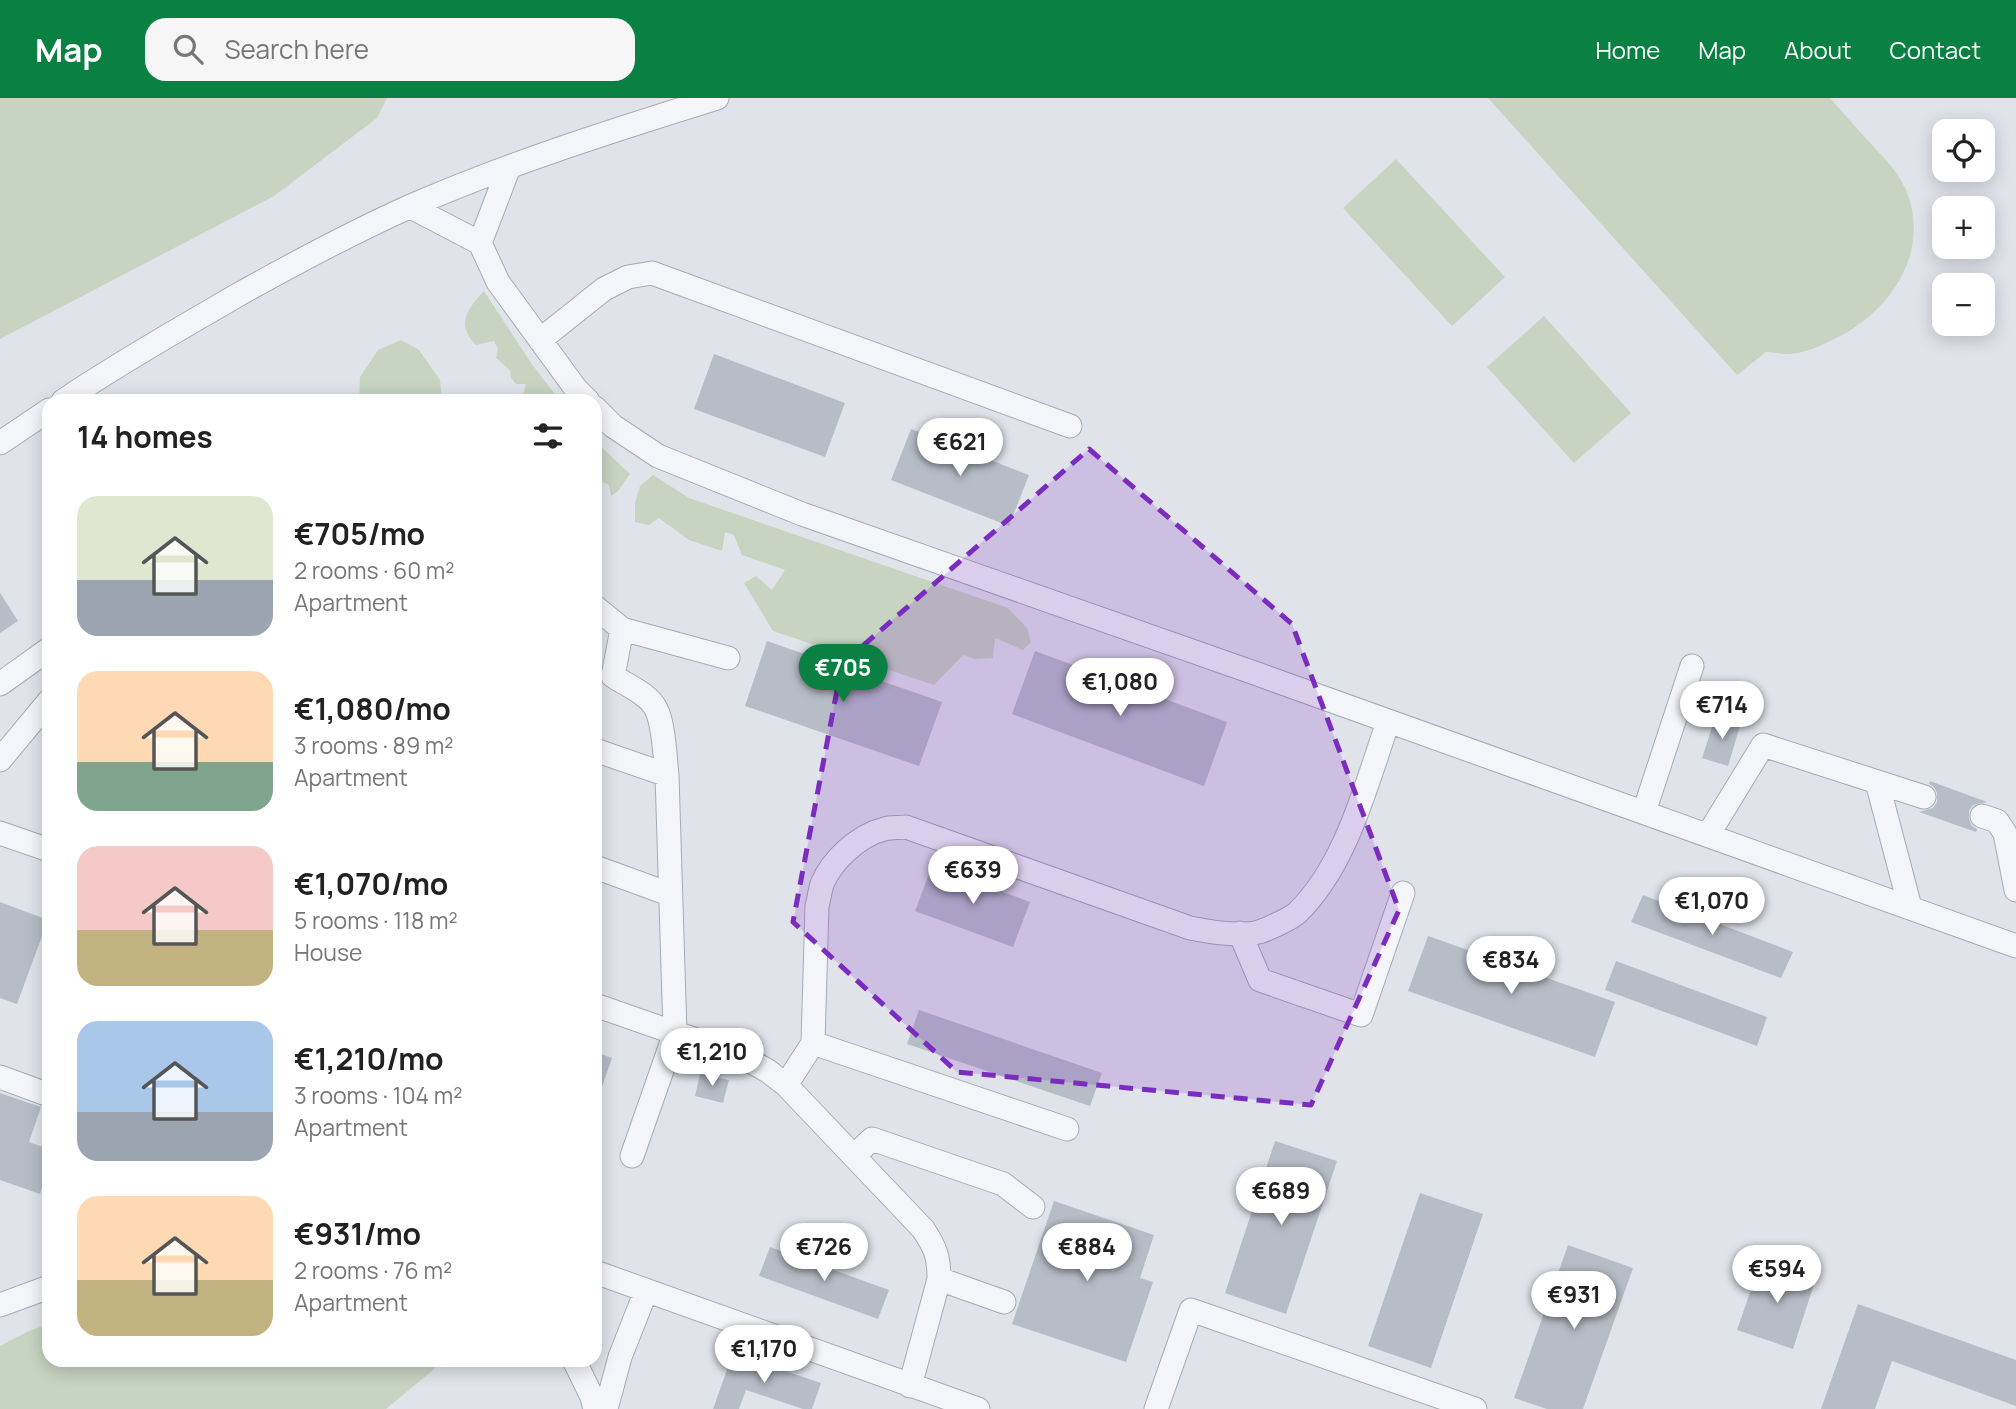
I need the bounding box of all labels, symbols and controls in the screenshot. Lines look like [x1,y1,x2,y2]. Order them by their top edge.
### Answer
search box [145,18,635,81]
text: Map [35,27,103,72]
icon: search [169,30,207,68]
text: Search here [225,31,369,67]
text: Home [1595,33,1660,66]
text: Map [1698,33,1746,66]
text: About [1784,33,1852,66]
text: Contact [1890,33,1981,66]
map controls [1932,119,1995,336]
button: locate [1932,119,1995,182]
button: + [1932,196,1995,259]
button: − [1932,273,1995,336]
text: 14 homes [77,416,213,457]
icon: filters [529,417,567,455]
pin: €621 [919,418,1001,478]
text: €621 [933,425,987,457]
text: €705/mo [294,513,425,554]
icon: home [133,524,217,608]
text: 2 rooms · 60 m² [294,554,455,586]
text: Apartment [294,586,408,618]
pin: €705 [802,644,884,704]
text: €705 [815,651,871,683]
pin: €1,080 [1063,658,1177,718]
text: €1,080 [1082,665,1158,697]
pin: €714 [1681,682,1763,741]
text: €1,080/mo [294,688,451,729]
text: €714 [1696,688,1748,720]
icon: home [133,699,217,783]
text: 3 rooms · 89 m² [294,729,454,761]
text: Apartment [294,761,408,793]
pin: €639 [932,846,1014,906]
text: €639 [944,853,1002,885]
text: €1,070/mo [294,863,448,904]
icon: home [133,874,217,958]
pin: €1,070 [1655,878,1769,937]
text: €1,070 [1675,884,1749,916]
text: 5 rooms · 118 m² [294,904,458,936]
text: House [294,936,363,968]
pin: €834 [1470,936,1552,996]
text: €834 [1482,943,1540,975]
pin: €1,210 [655,1028,769,1088]
text: €1,210 [677,1035,747,1067]
text: €1,210/mo [294,1038,444,1079]
icon: home [133,1049,217,1133]
text: 3 rooms · 104 m² [294,1079,462,1111]
text: Apartment [294,1111,408,1143]
pin: €689 [1240,1168,1322,1227]
text: €689 [1252,1174,1310,1206]
text: €931/mo [294,1213,421,1254]
icon: home [133,1224,217,1308]
pin: €726 [783,1224,865,1283]
pin: €884 [1046,1224,1128,1283]
text: €726 [796,1230,852,1262]
text: €884 [1058,1230,1116,1262]
pin: €594 [1736,1246,1818,1305]
text: €594 [1748,1252,1806,1284]
text: 2 rooms · 76 m² [294,1254,452,1286]
pin: €931 [1533,1272,1615,1331]
text: €931 [1547,1278,1601,1310]
text: Apartment [294,1286,408,1318]
pin: €1,170 [707,1326,821,1385]
text: €1,170 [731,1332,797,1364]

